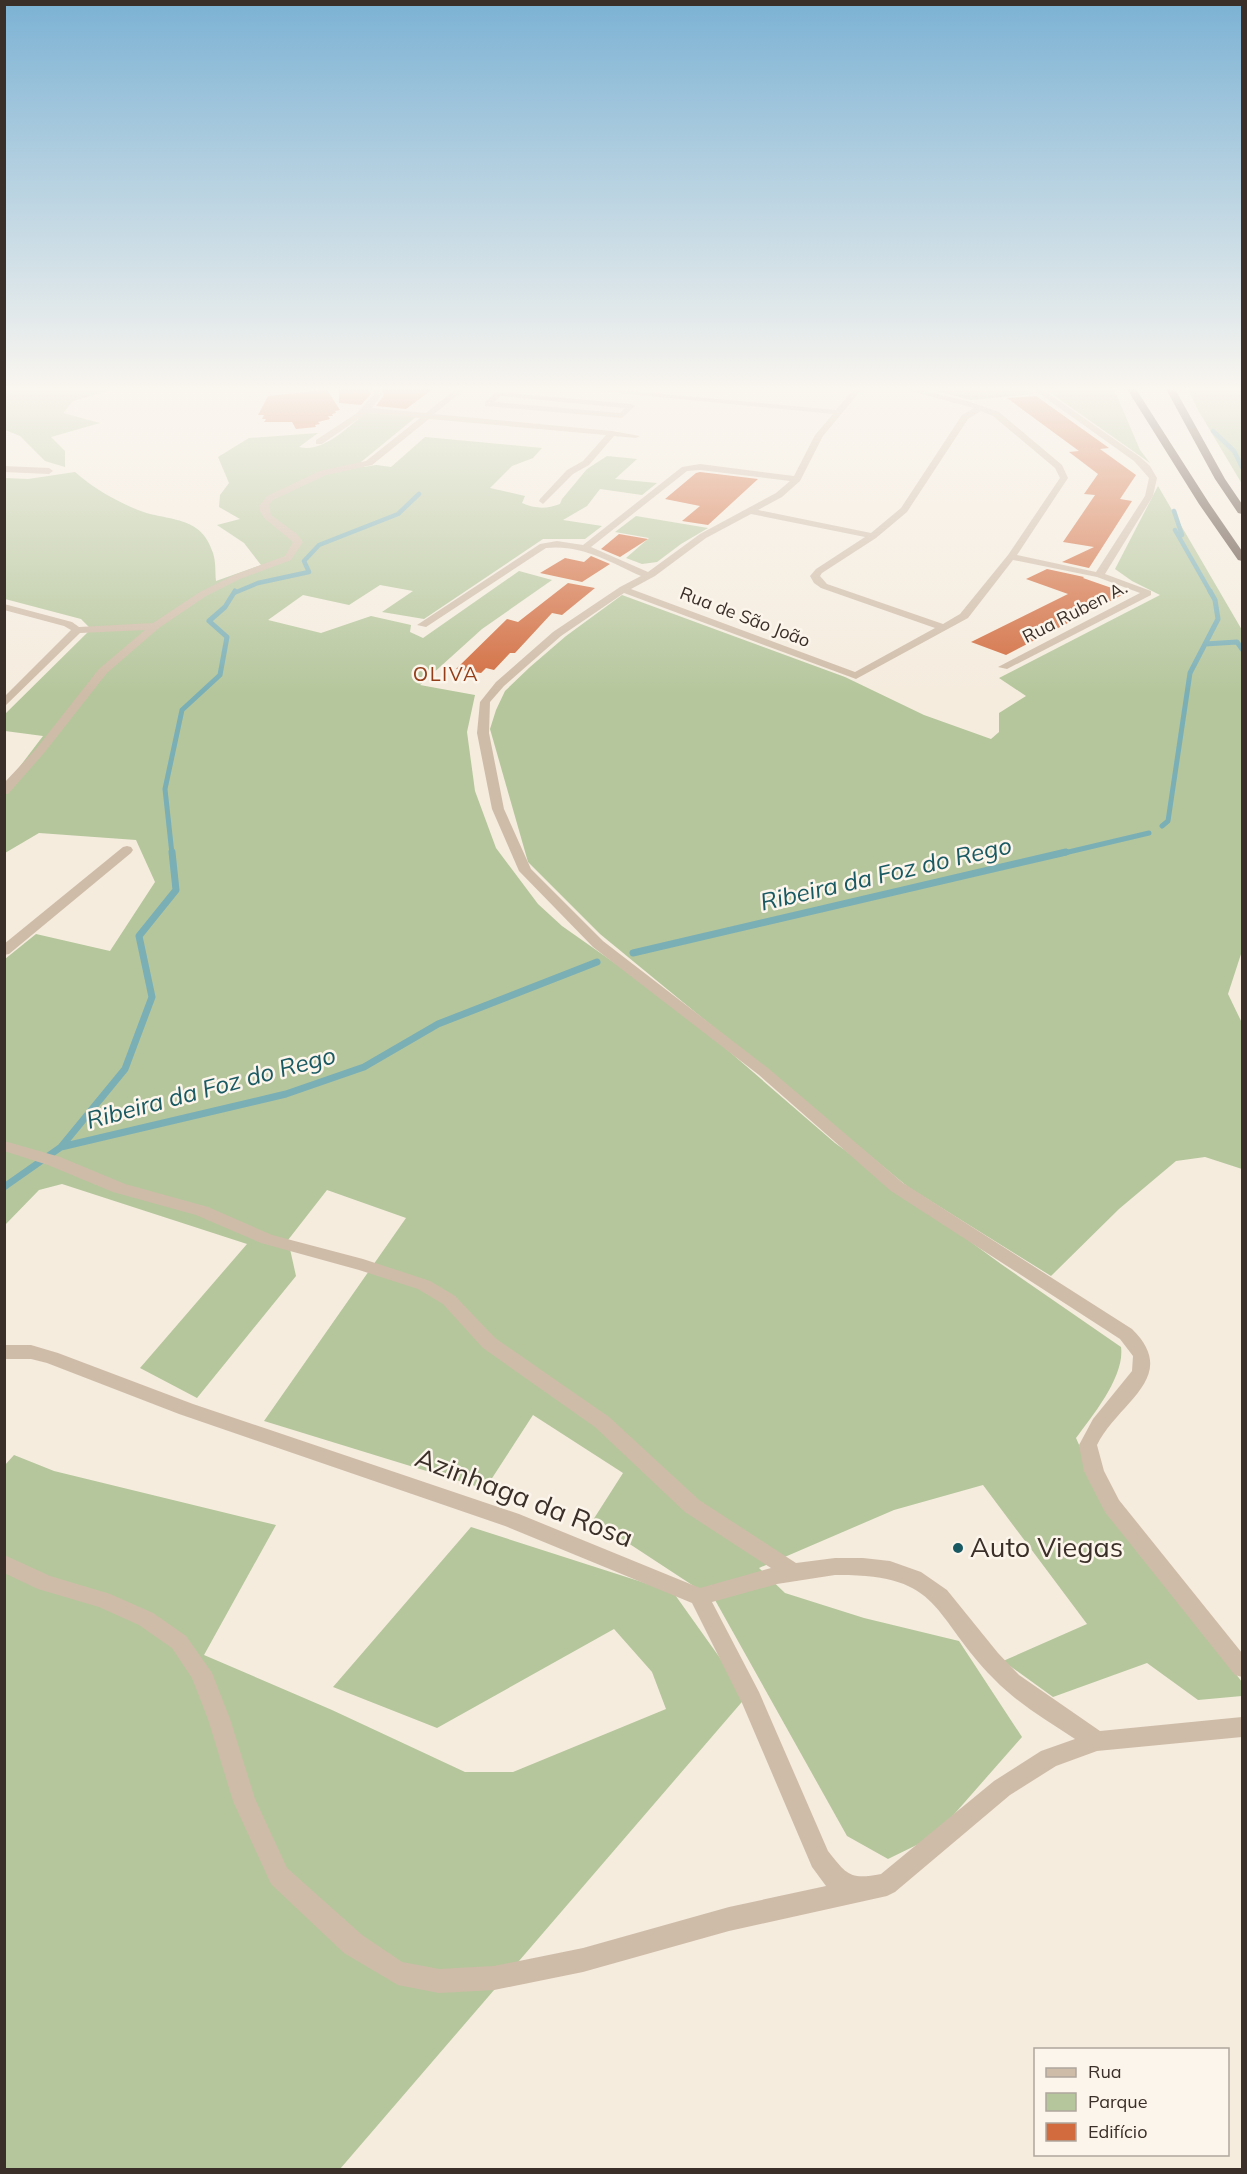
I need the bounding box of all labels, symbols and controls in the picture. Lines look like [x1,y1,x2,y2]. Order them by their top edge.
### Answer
street label: Rua Ruben A. [1018,575,1131,648]
street label: Rua de São João [677,581,814,652]
district label: OLIVA [413,661,479,686]
water label: Ribeira da Foz do Rego [757,829,1014,917]
water label: Ribeira da Foz do Rego [83,1039,339,1135]
street label: Azinhaga da Rosa [411,1440,638,1554]
place label: Auto Viegas [970,1530,1123,1564]
marker: Auto Viegas [951,1541,965,1555]
legend [1034,2048,1229,2156]
text: Rua [1088,2060,1122,2083]
text: Parque [1088,2090,1147,2113]
text: Edifício [1088,2120,1147,2143]

